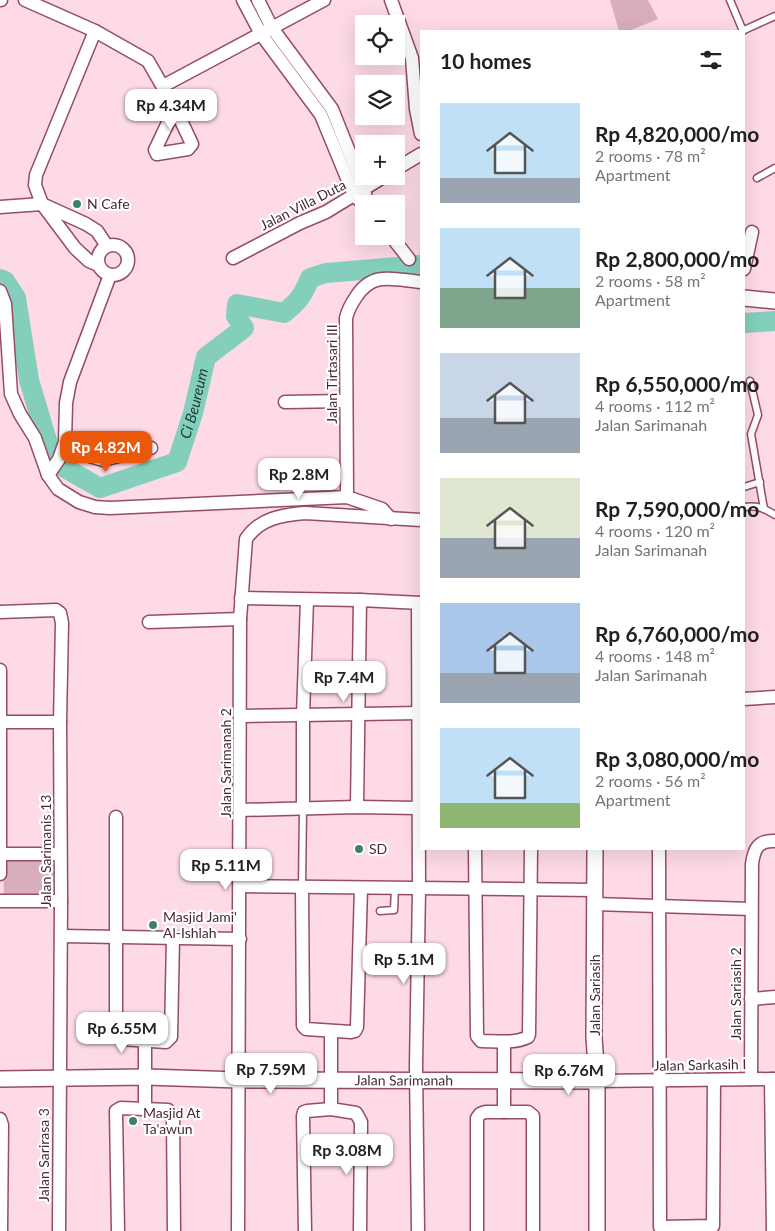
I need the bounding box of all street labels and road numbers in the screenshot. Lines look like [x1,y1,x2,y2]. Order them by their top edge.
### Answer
street label: Jalan Villa Duta [257,176,349,233]
street label: Jalan Tirtasari III [323,324,340,424]
street label: Jalan Sarimanah 2 [217,708,234,818]
street label: Jalan Sarimanis 13 [37,795,54,907]
street label: Jalan Sariasih 2 [727,947,744,1041]
street label: Jalan Sariasih [586,954,603,1036]
street label: Jalan Sarkasih I [654,1055,746,1074]
street label: Jalan Sarimanah [355,1071,453,1089]
street label: Jalan Sarirasa 3 [35,1108,52,1202]

